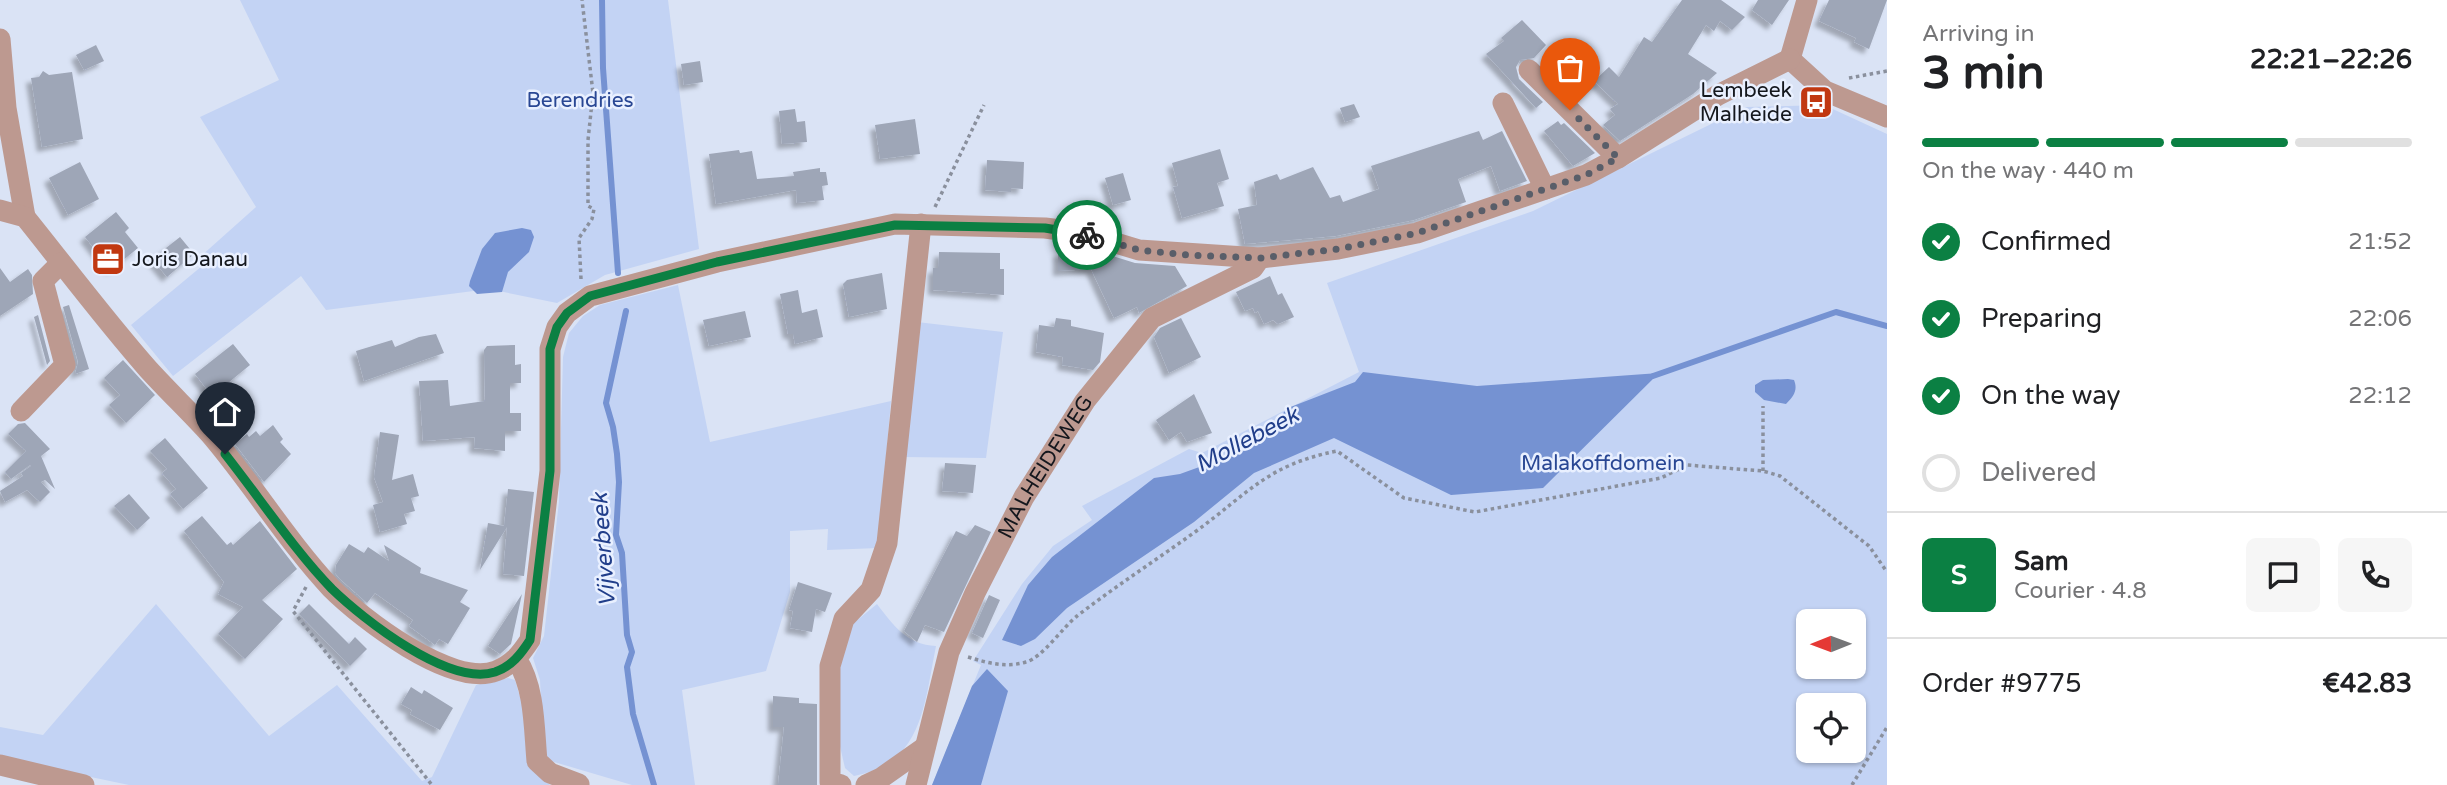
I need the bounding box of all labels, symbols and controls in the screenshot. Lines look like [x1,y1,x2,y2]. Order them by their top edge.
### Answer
text: Arriving in [1922,20,2035,48]
pin [1540,38,1600,110]
text: 22:21–22:26 [2250,44,2412,75]
text: 3 min [1922,46,2045,101]
icon: bag [1551,49,1589,87]
place label: Lembeek Malheide [1700,78,1792,127]
bus stop icon: Lembeek Malheide [1797,83,1835,121]
park label: Berendries [526,88,634,113]
text: On the way · 440 m [1922,157,2134,185]
courier [1052,200,1122,270]
icon: bike [1068,216,1106,254]
icon: check [1922,223,1960,261]
text: Confirmed [1981,226,2111,257]
text: 21:52 [2348,228,2412,256]
office icon: Joris Danau [89,240,127,278]
place label: Joris Danau [132,247,248,272]
icon: check [1922,300,1960,338]
text: Preparing [1981,303,2102,334]
text: 22:06 [2348,305,2412,333]
icon: check [1922,377,1960,415]
text: On the way [1981,380,2121,411]
pin [195,382,255,454]
text: 22:12 [2348,382,2412,410]
street label: MALHEIDEWEG [993,391,1098,543]
icon: home [206,393,244,431]
water label: Mollebeek [1190,400,1305,479]
park label: Malakoffdomein [1521,451,1685,476]
text: Delivered [1981,457,2097,488]
water label: Vijverbeek [586,491,622,608]
button: chat [2246,538,2320,612]
button: phone [2338,538,2412,612]
text: Sam [2014,546,2069,577]
text: S [1951,560,1967,591]
text: Courier · 4.8 [2014,577,2147,605]
north arrow [1796,609,1866,679]
map controls [1796,609,1866,763]
text: Order #9775 [1922,668,2082,699]
text: €42.83 [2322,668,2412,699]
button: locate [1796,693,1866,763]

